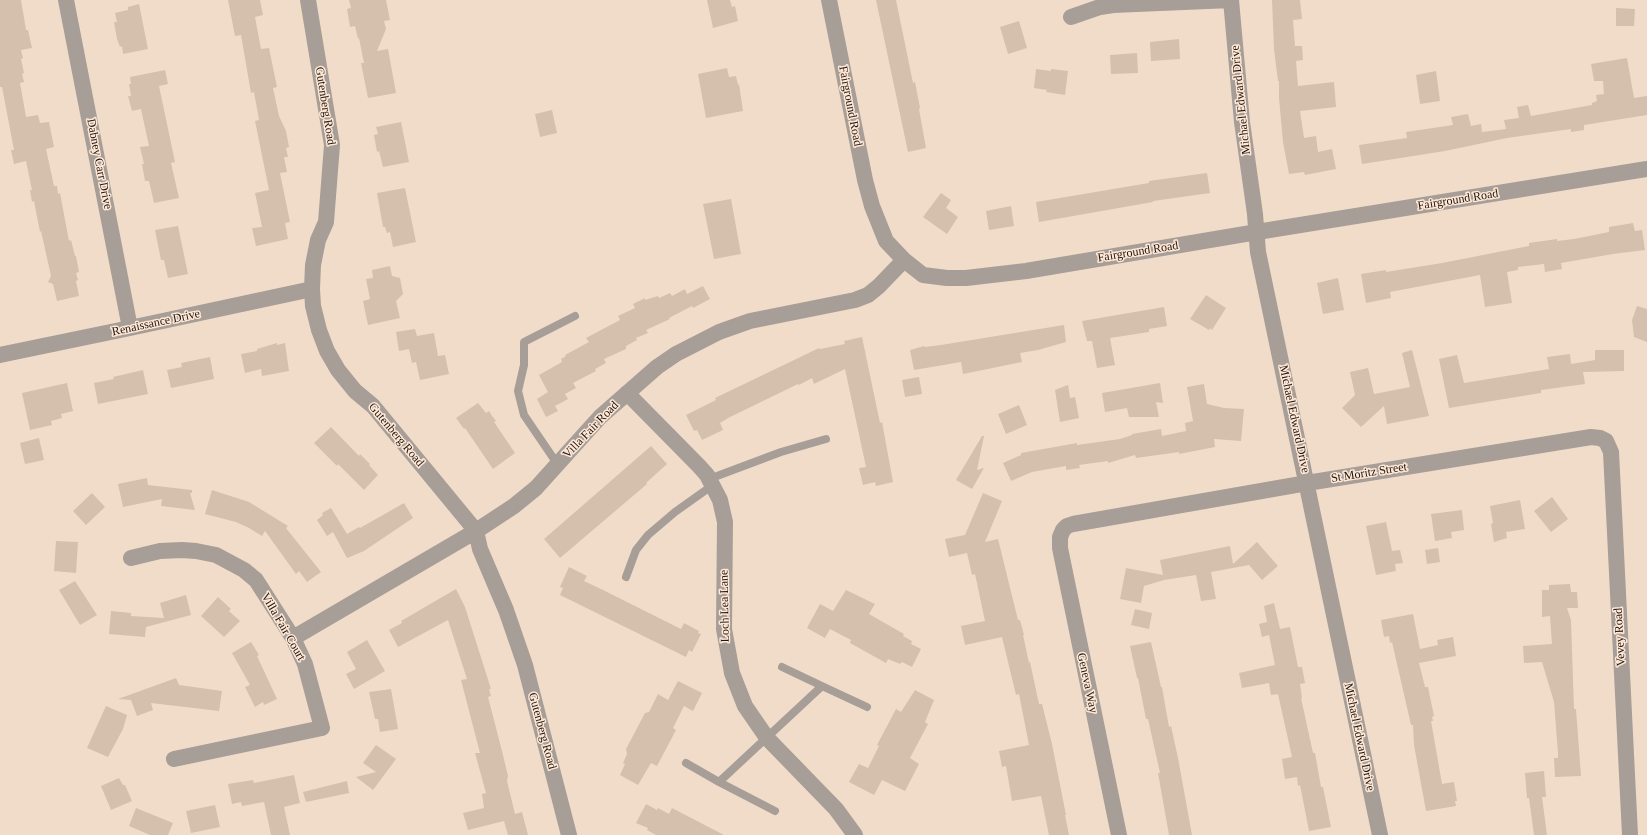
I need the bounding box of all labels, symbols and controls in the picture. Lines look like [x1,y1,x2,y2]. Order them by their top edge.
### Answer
street label: Michael Edward Drive [1228,45,1254,155]
street label: Fairground Road [835,65,865,147]
street label: Gutenberg Road [312,66,338,146]
street label: Dabney Carr Drive [83,117,115,211]
street label: Fairground Road [1417,187,1499,213]
street label: Fairground Road [1097,239,1179,265]
street label: Renaissance Drive [111,307,201,339]
street label: Michael Edward Drive [1276,364,1312,474]
street label: Villa Fair Road [560,398,622,462]
street label: Gutenberg Road [365,400,427,470]
street label: St Moritz Street [1330,460,1408,486]
street label: Loch Lea Lane [717,570,733,642]
street label: Villa Fair Court [258,591,308,663]
street label: Vevey Road [1611,608,1629,666]
street label: Geneva Way [1074,652,1100,714]
street label: Michael Edward Drive [1341,682,1377,792]
street label: Gutenberg Road [525,691,559,771]

